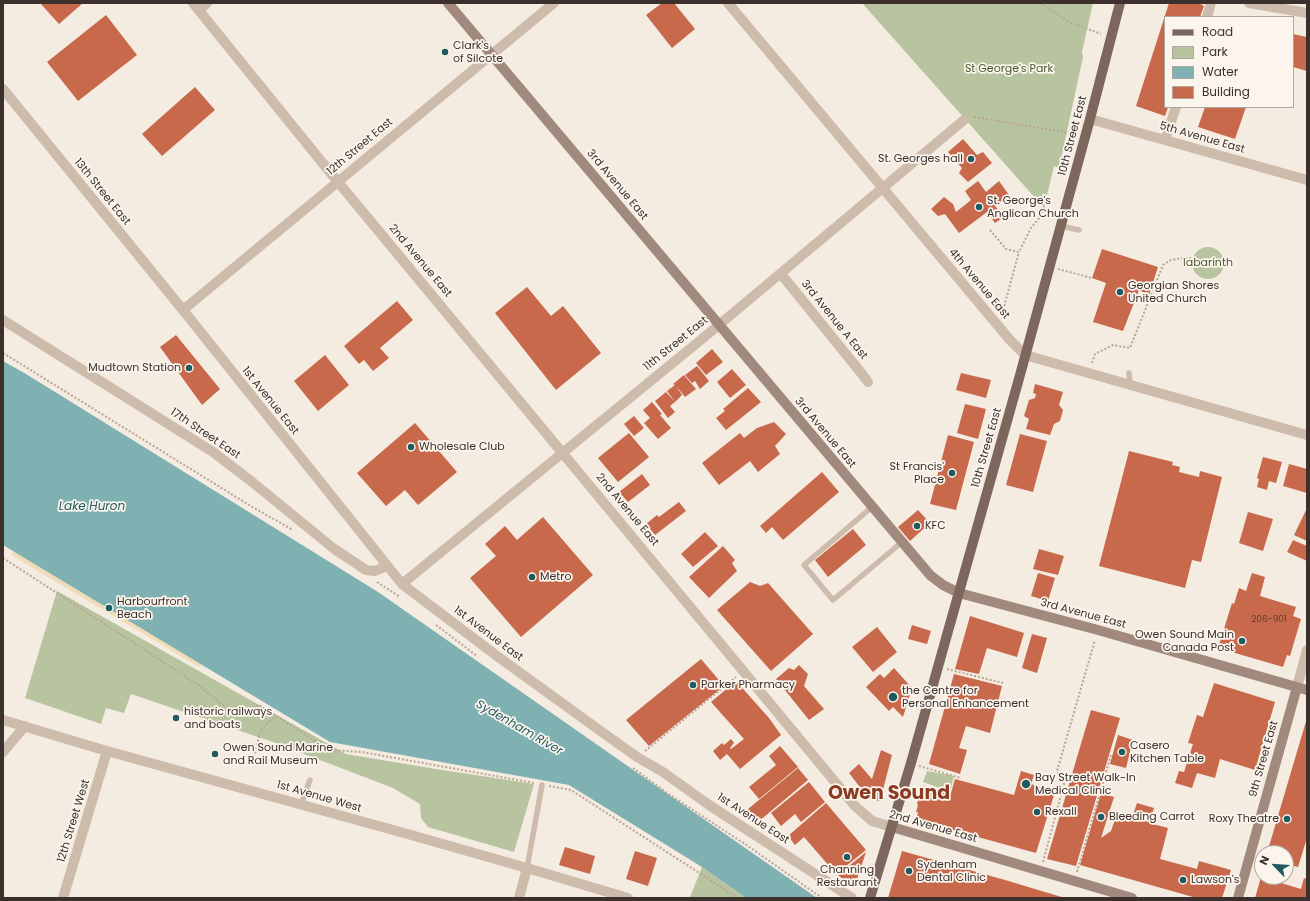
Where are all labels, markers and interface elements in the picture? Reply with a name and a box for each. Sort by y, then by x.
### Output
legend [1164,16,1294,108]
text: Road [1202,23,1233,40]
place label: Clark's of Silcote [453,39,503,65]
text: Park [1202,43,1228,60]
marker: Clark's of Silcote [440,47,450,57]
park label: St George's Park [965,62,1053,76]
text: Water [1202,63,1238,80]
text: Building [1202,83,1250,100]
street label: 10th Street East [1056,95,1090,177]
street label: 12th Street East [324,116,396,178]
street label: 5th Avenue East [1158,120,1246,156]
street label: 3rd Avenue East [584,147,650,223]
place label: St. Georges hall [878,152,963,166]
marker: St. Georges hall [966,154,976,164]
street label: 13th Street East [71,156,133,228]
place label: St. George's Anglican Church [987,194,1079,220]
marker: St. George's Anglican Church [974,202,984,212]
street label: 2nd Avenue East [386,222,454,300]
street label: 4th Avenue East [946,246,1012,322]
park label: labarinth [1183,256,1233,270]
street label: 3rd Avenue A East [798,278,870,362]
place label: Georgian Shores United Church [1128,279,1219,305]
marker: Georgian Shores United Church [1115,287,1125,297]
street label: 11th Street East [641,314,711,374]
place label: Mudtown Station [88,361,181,375]
marker: Mudtown Station [184,363,194,373]
street label: 1st Avenue East [239,364,301,438]
street label: 3rd Avenue East [792,395,858,471]
street label: 17th Street East [168,406,242,462]
street label: 10th Street East [969,407,1005,489]
place label: Wholesale Club [419,440,505,454]
marker: Wholesale Club [406,442,416,452]
place label: St Francis' Place [890,460,944,486]
marker: St Francis' Place [947,468,957,478]
street label: 2nd Avenue East [593,471,661,549]
water label: Lake Huron [59,500,125,514]
place label: KFC [925,519,946,533]
marker: KFC [912,521,922,531]
place label: Metro [540,570,571,584]
marker: Metro [527,572,537,582]
place label: Harbourfront Beach [117,595,188,621]
street label: 3rd Avenue East [1039,596,1127,632]
marker: Harbourfront Beach [104,603,114,613]
street label: 1st Avenue East [451,604,525,664]
house number: 206-901 [1251,615,1287,625]
place label: Owen Sound Main Canada Post [1135,628,1234,654]
marker: Owen Sound Main Canada Post [1237,636,1247,646]
place label: Parker Pharmacy [701,678,795,692]
marker: Parker Pharmacy [688,680,698,690]
place label: the Centre for Personal Enhancement [902,684,1029,710]
marker: the Centre for Personal Enhancement [887,691,899,703]
water label: Sydenham River [473,697,565,759]
place label: historic railways and boats [184,705,272,731]
marker: historic railways and boats [171,713,181,723]
street label: 9th Street East [1247,719,1281,799]
place label: Casero Kitchen Table [1130,739,1204,765]
place label: Owen Sound Marine and Rail Museum [223,741,333,767]
marker: Casero Kitchen Table [1117,747,1127,757]
marker: Owen Sound Marine and Rail Museum [210,749,220,759]
place label: Bay Street Walk-In Medical Clinic [1035,771,1136,797]
street label: 12th Street West [55,778,93,864]
marker: Bay Street Walk-In Medical Clinic [1020,778,1032,790]
street label: 1st Avenue West [275,779,363,815]
district label: Owen Sound [828,783,950,805]
street label: 1st Avenue East [714,791,792,847]
place label: Rexall [1045,805,1077,819]
marker: Rexall [1032,807,1042,817]
street label: 2nd Avenue East [888,808,978,846]
place label: Bleeding Carrot [1109,810,1195,824]
marker: Bleeding Carrot [1096,812,1106,822]
place label: Roxy Theatre [1209,812,1279,826]
marker: Roxy Theatre [1282,814,1292,824]
north arrow [1254,845,1294,885]
marker: Channing Restaurant [842,852,852,862]
text: N [1255,853,1273,867]
place label: Sydenham Dental Clinic [917,858,986,884]
place label: Channing Restaurant [817,863,877,889]
marker: Sydenham Dental Clinic [904,866,914,876]
place label: Lawson's [1191,873,1240,887]
marker: Lawson's [1178,875,1188,885]

